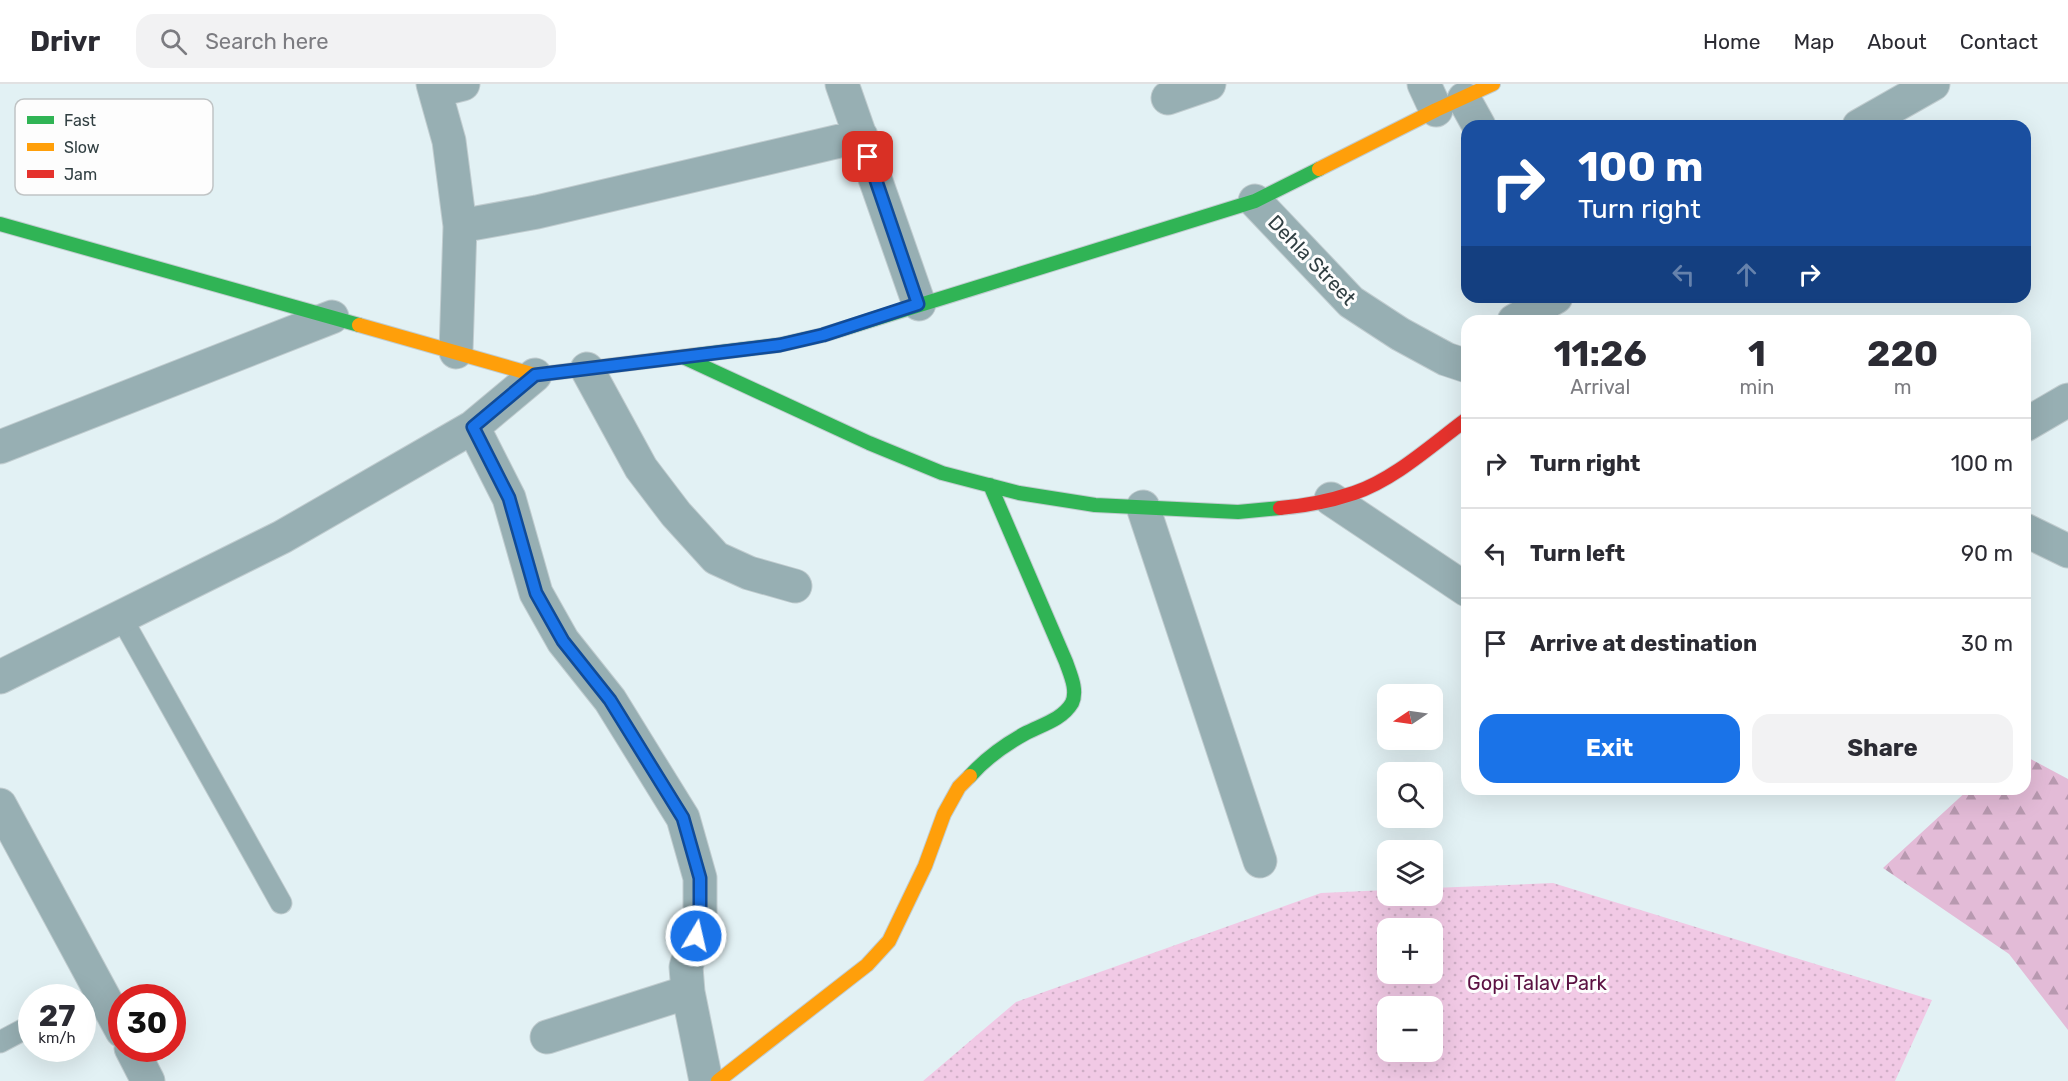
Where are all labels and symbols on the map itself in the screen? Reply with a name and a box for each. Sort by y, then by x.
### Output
legend [15,99,213,195]
text: Fast [64,111,96,130]
pin [842,131,893,182]
text: Slow [64,138,100,157]
text: Jam [64,165,97,184]
street label: Dehla Street [1263,210,1361,310]
north arrow [1377,684,1443,750]
position arrow [664,904,728,968]
park label: Gopi Talav Park [1467,971,1608,995]
speed limit sign: 30 [108,984,186,1062]

